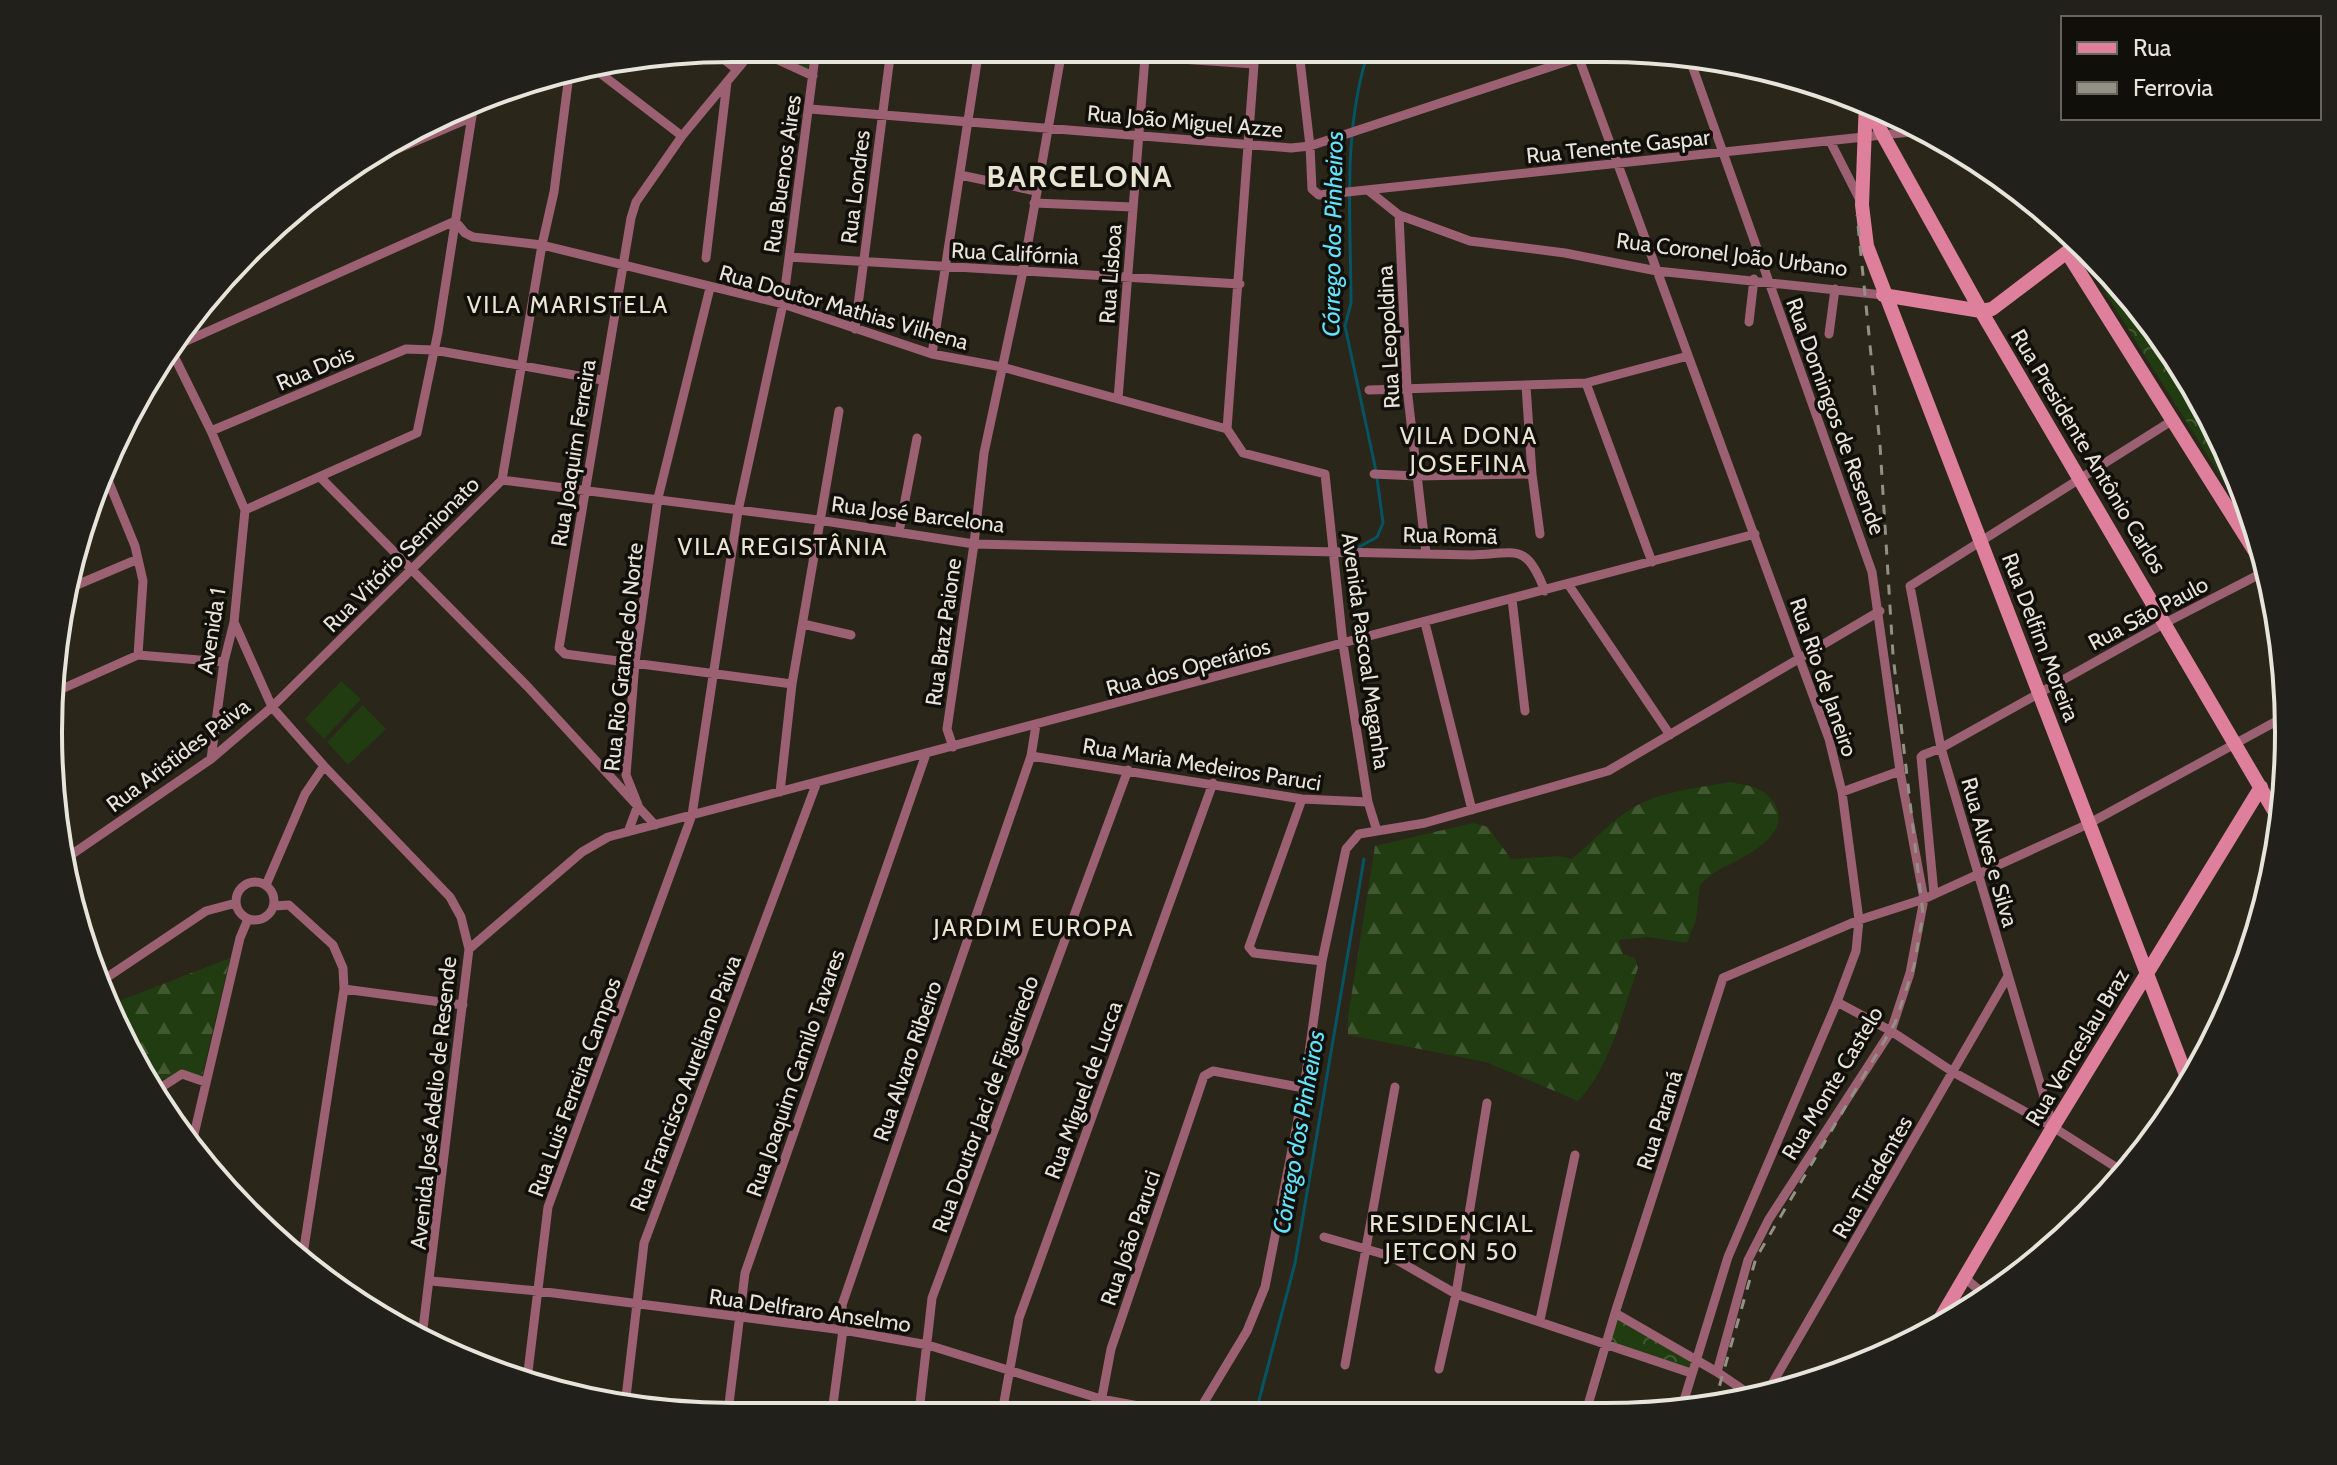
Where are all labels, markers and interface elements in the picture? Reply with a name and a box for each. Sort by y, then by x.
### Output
legend [2061,16,2321,120]
text: Rua [2133,33,2172,62]
text: Ferrovia [2133,73,2214,102]
street label: Rua Buenos Aires [758,93,807,255]
street label: Rua João Miguel Azze [1086,99,1284,144]
street label: Rua Tenente Gaspar [1525,123,1711,170]
street label: Rua Londres [835,129,876,246]
water label: Córrego dos Pinheiros [1316,131,1349,337]
district label: BARCELONA [987,158,1174,195]
street label: Rua Lisboa [1094,223,1127,325]
street label: Rua Coronel João Urbano [1615,227,1849,282]
street label: Rua Califórnia [951,237,1080,270]
street label: Rua Doutor Mathias Vilhena [716,259,972,356]
street label: Rua Leopoldina [1371,264,1406,409]
district label: VILA MARISTELA [467,290,669,319]
street label: Rua Domingos de Resende [1780,294,1891,538]
street label: Rua Presidente Antônio Carlos [2005,324,2172,578]
street label: Rua Dois [272,340,358,397]
street label: Rua Joaquim Ferreira [545,357,602,549]
district label: VILA DONA JOSEFINA [1400,421,1538,478]
street label: Rua Vitório Semionato [318,471,485,638]
street label: Rua José Barcelona [830,490,1006,539]
street label: Rua Romã [1402,521,1498,550]
street label: Avenida Pascoal Maganha [1336,531,1396,771]
district label: VILA REGISTÂNIA [678,532,888,561]
street label: Rua Rio Grande do Norte [598,541,649,773]
street label: Rua Delfim Moreira [1996,549,2085,726]
street label: Rua Braz Paione [920,556,967,708]
street label: Rua São Paulo [2084,571,2213,656]
street label: Avenida 1 [191,586,232,676]
street label: Rua Rio de Janeiro [1784,594,1863,760]
street label: Rua dos Operários [1103,633,1273,702]
street label: Rua Aristides Paiva [101,692,256,818]
street label: Rua Maria Medeiros Paruci [1081,732,1323,797]
street label: Rua Alves e Silva [1955,774,2024,930]
district label: JARDIM EUROPA [933,913,1134,942]
street label: Rua Joaquim Camilo Tavares [740,946,851,1200]
street label: Rua Francisco Aureliano Paiva [624,951,747,1215]
street label: Avenida José Adelio de Resende [405,955,462,1251]
street label: Rua Venceslau Braz [2020,964,2135,1131]
street label: Rua Doutor Jaci de Figueiredo [926,972,1045,1236]
street label: Rua Luis Ferreira Campos [522,974,627,1201]
street label: Rua Alvaro Ribeiro [867,977,948,1145]
street label: Rua Miguel de Lucca [1039,997,1128,1183]
street label: Rua Monte Castelo [1776,1002,1889,1165]
water label: Córrego dos Pinheiros [1266,1028,1331,1236]
street label: Rua Paraná [1631,1067,1688,1173]
street label: Rua Tiradentes [1827,1111,1918,1243]
street label: Rua João Paruci [1095,1167,1166,1309]
district label: RESIDENCIAL JETCON 50 [1369,1209,1535,1266]
street label: Rua Delfraro Anselmo [707,1283,913,1338]

